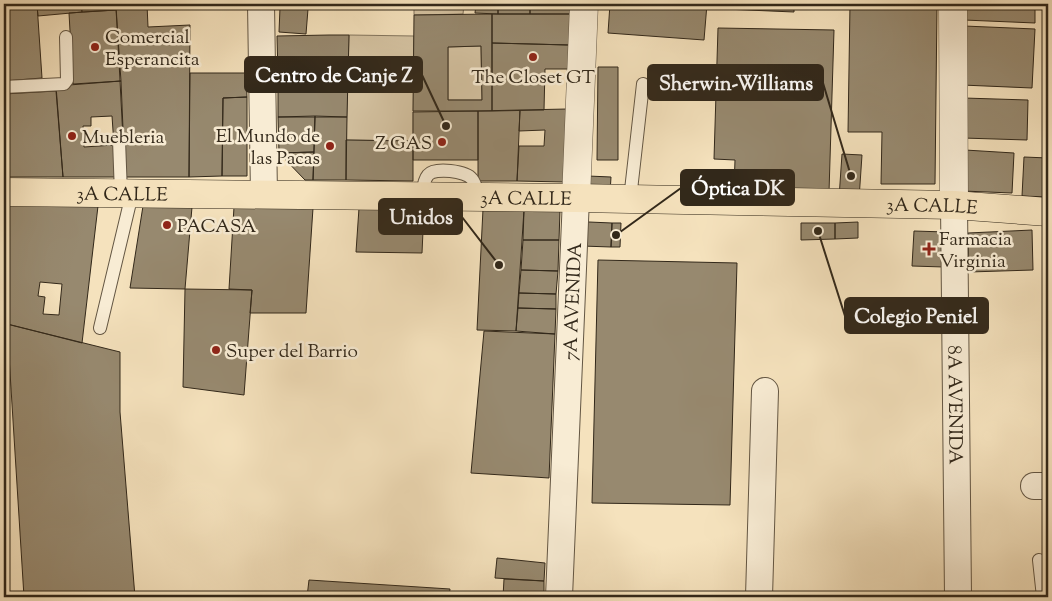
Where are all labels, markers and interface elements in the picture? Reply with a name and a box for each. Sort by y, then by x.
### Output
place label: Comercial Esperancita [105,25,200,74]
marker: Comercial Esperancita [89,41,101,53]
marker: The Closet GT [527,51,539,63]
callout: Centro de Canje Z [245,57,422,92]
text: Centro de Canje Z [255,63,414,92]
place label: The Closet GT [471,65,595,92]
callout: Sherwin-Williams [648,65,823,100]
text: Sherwin-Williams [659,71,813,100]
place label: El Mundo de las Pacas [216,124,320,173]
place label: Muebleria [82,125,165,152]
marker: Muebleria [66,130,78,142]
place label: Z GAS [375,131,432,158]
marker: Z GAS [436,136,448,148]
marker: El Mundo de las Pacas [324,140,336,152]
callout: Óptica DK [681,170,794,205]
text: Óptica DK [691,175,785,205]
street label: 3A CALLE [76,182,168,210]
street label: 3A CALLE [480,186,572,214]
street label: 3A CALLE [886,193,979,223]
callout: Unidos [379,199,462,234]
text: Unidos [389,205,453,234]
place label: PACASA [177,214,257,241]
marker: PACASA [161,219,173,231]
place label: Farmacia Virginia [939,227,1012,276]
street label: 7A AVENIDA [558,241,590,361]
marker: Farmacia Virginia [923,243,935,255]
callout: Colegio Peniel [845,298,988,333]
text: Colegio Peniel [854,304,978,333]
place label: Super del Barrio [226,339,358,366]
marker: Super del Barrio [210,344,222,356]
street label: 8A AVENIDA [939,345,968,465]

